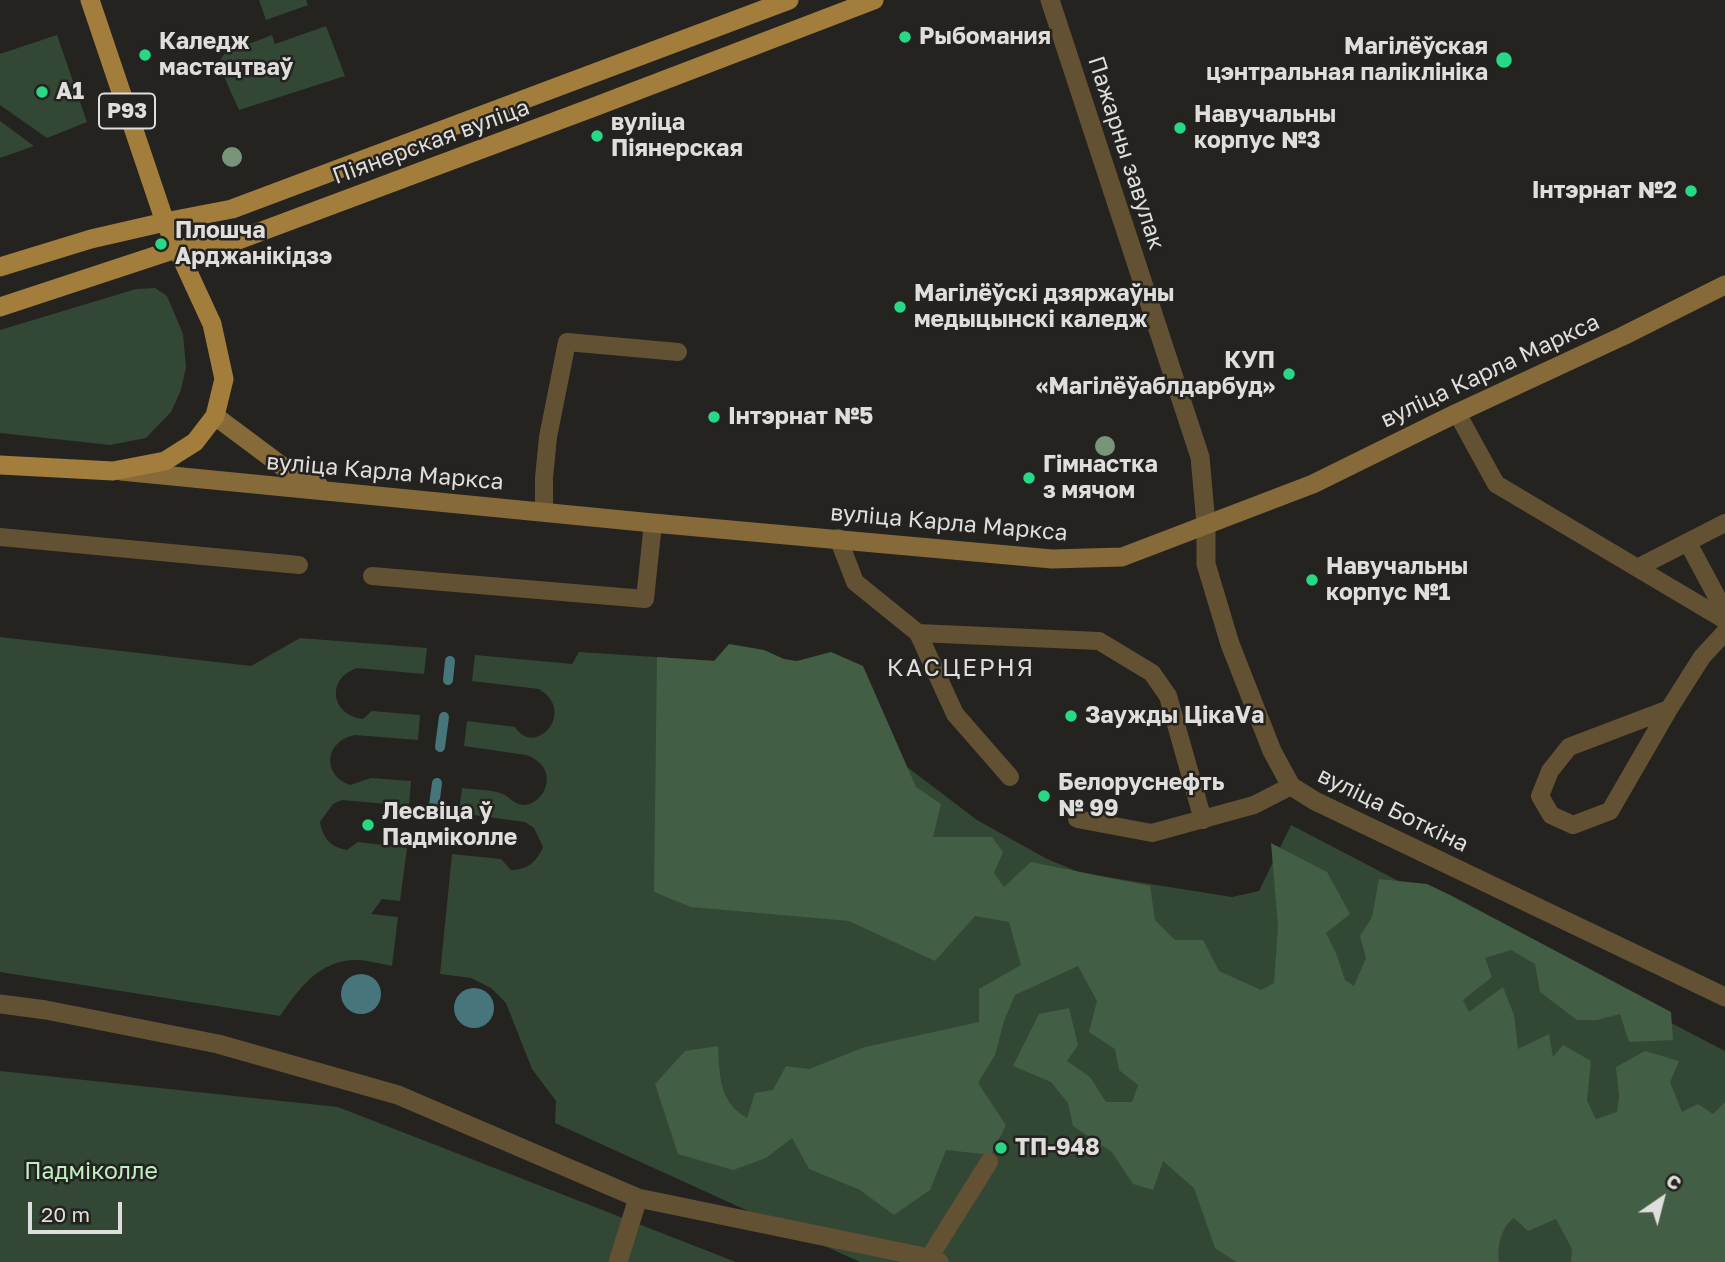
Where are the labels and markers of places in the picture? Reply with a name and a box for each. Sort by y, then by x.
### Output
place label: Рыбомания [919,23,1051,51]
place label: Каледж мастацтваў [159,28,293,82]
marker: Рыбомания [897,29,913,45]
place label: Магілёўская цэнтральная паліклініка [1206,33,1488,87]
marker: Каледж мастацтваў [137,47,153,63]
marker: Магілёўская цэнтральная паліклініка [1494,50,1514,70]
place label: A1 [56,78,84,106]
marker: A1 [34,84,50,100]
place label: Навучальны корпус №3 [1194,101,1336,155]
place label: вуліца Піянерская [611,109,743,163]
marker: Навучальны корпус №3 [1172,120,1188,136]
marker: вуліца Піянерская [589,128,605,144]
place label: Інтэрнат №2 [1532,177,1677,205]
marker: Інтэрнат №2 [1683,183,1699,199]
place label: Плошча Арджанікідзэ [175,217,332,271]
marker: Плошча Арджанікідзэ [153,236,169,252]
place label: Магілёўскі дзяржаўны медыцынскі каледж [914,280,1175,334]
marker: Магілёўскі дзяржаўны медыцынскі каледж [892,299,908,315]
place label: КУП «Магілёўаблдарбуд» [1036,347,1275,401]
marker: КУП «Магілёўаблдарбуд» [1281,366,1297,382]
place label: Інтэрнат №5 [728,403,873,431]
marker: Інтэрнат №5 [706,409,722,425]
place label: Гімнастка з мячом [1043,451,1158,505]
marker: Гімнастка з мячом [1021,470,1037,486]
place label: Навучальны корпус №1 [1326,553,1468,607]
marker: Навучальны корпус №1 [1304,572,1320,588]
place label: Заужды ЦікаVа [1085,702,1264,730]
marker: Заужды ЦікаVа [1063,708,1079,724]
place label: Белоруснефть № 99 [1058,769,1224,823]
marker: Белоруснефть № 99 [1036,788,1052,804]
place label: Лесвіца ў Падміколле [382,798,517,852]
marker: Лесвіца ў Падміколле [360,817,376,833]
place label: ТП-948 [1015,1134,1100,1162]
marker: ТП-948 [993,1140,1009,1156]

